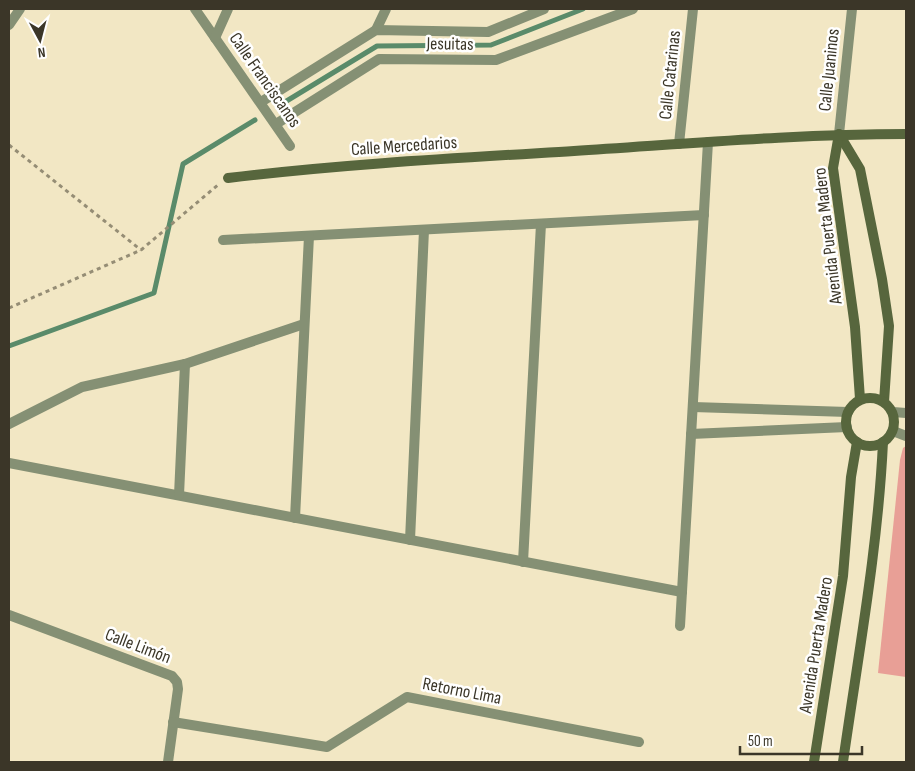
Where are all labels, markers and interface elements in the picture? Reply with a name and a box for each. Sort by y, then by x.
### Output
north arrow [15,15,65,65]
street label: Calle Juaninos [814,28,844,112]
street label: Calle Franciscanos [225,29,305,131]
street label: Calle Catarinas [655,29,685,121]
street label: Jesuitas [425,33,474,55]
text: N [37,44,46,61]
street label: Calle Mercedarios [350,132,458,160]
street label: Avenida Puerta Madero [809,166,847,307]
street label: Avenida Puerta Madero [795,575,837,716]
street label: Calle Limón [102,624,174,668]
street label: Retorno Lima [421,673,503,709]
scale bar [740,724,862,756]
text: 50 m [748,732,773,751]

